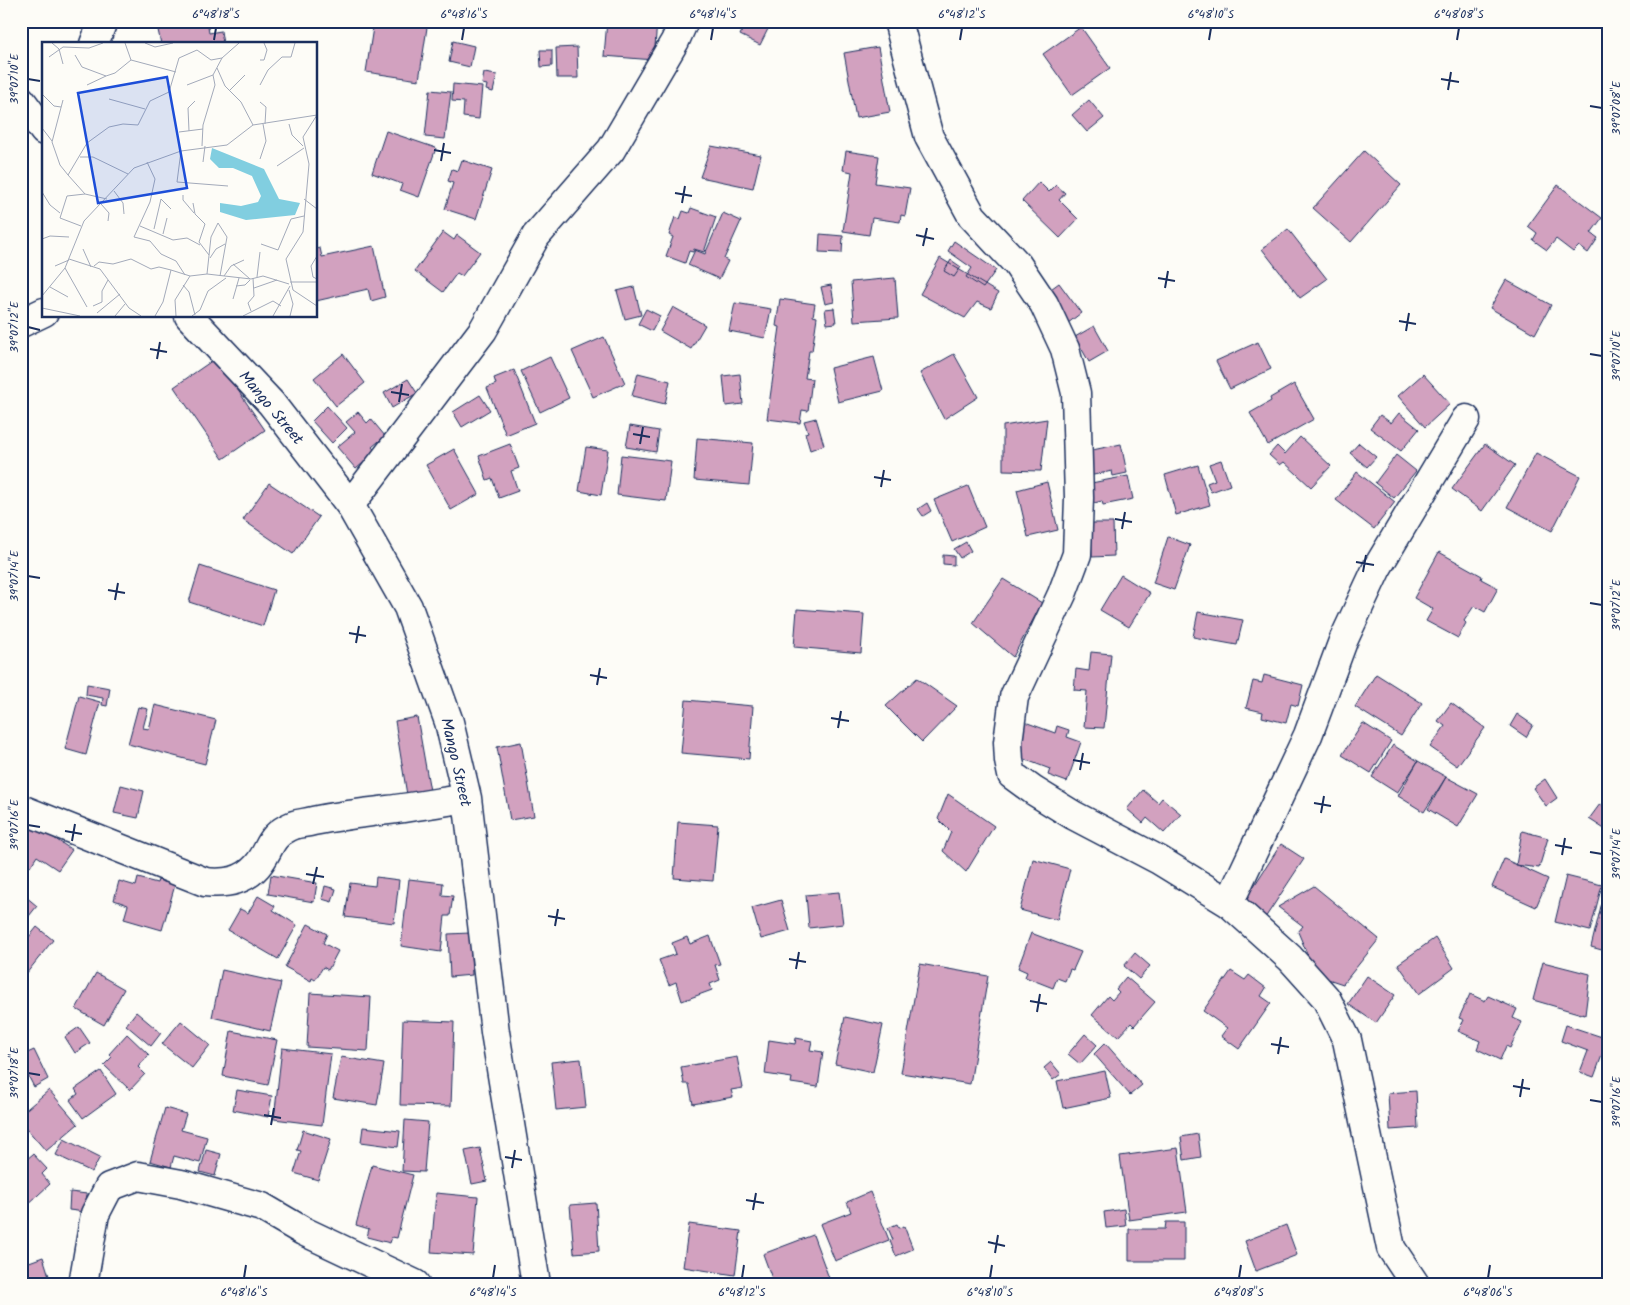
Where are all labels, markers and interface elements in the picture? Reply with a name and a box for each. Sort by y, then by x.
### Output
text: 6°48'18"S [192,5,240,24]
text: 6°48'16"S [440,5,488,24]
text: 6°48'14"S [689,5,737,24]
text: 6°48'12"S [938,5,986,24]
text: 6°48'10"S [1188,5,1235,24]
text: 6°48'08"S [1434,5,1485,24]
inset map [42,42,318,318]
text: 39°07'10"E [5,53,24,104]
text: 39°07'08"E [1607,80,1626,135]
text: 39°07'12"E [5,300,24,353]
text: 39°07'10"E [1607,330,1626,381]
street label: Mango Street [232,365,310,451]
text: 39°07'14"E [5,549,24,602]
text: 39°07'12"E [1607,578,1626,631]
street label: Mango Street [433,715,478,810]
text: 39°07'16"E [5,798,24,851]
text: 39°07'14"E [1607,827,1626,880]
text: 39°07'18"E [5,1046,24,1099]
text: 39°07'16"E [1607,1075,1626,1128]
text: 6°48'16"S [220,1283,268,1302]
text: 6°48'14"S [469,1283,517,1302]
text: 6°48'12"S [718,1283,766,1302]
text: 6°48'10"S [967,1283,1014,1302]
text: 6°48'08"S [1214,1283,1265,1302]
text: 6°48'06"S [1463,1283,1513,1302]

